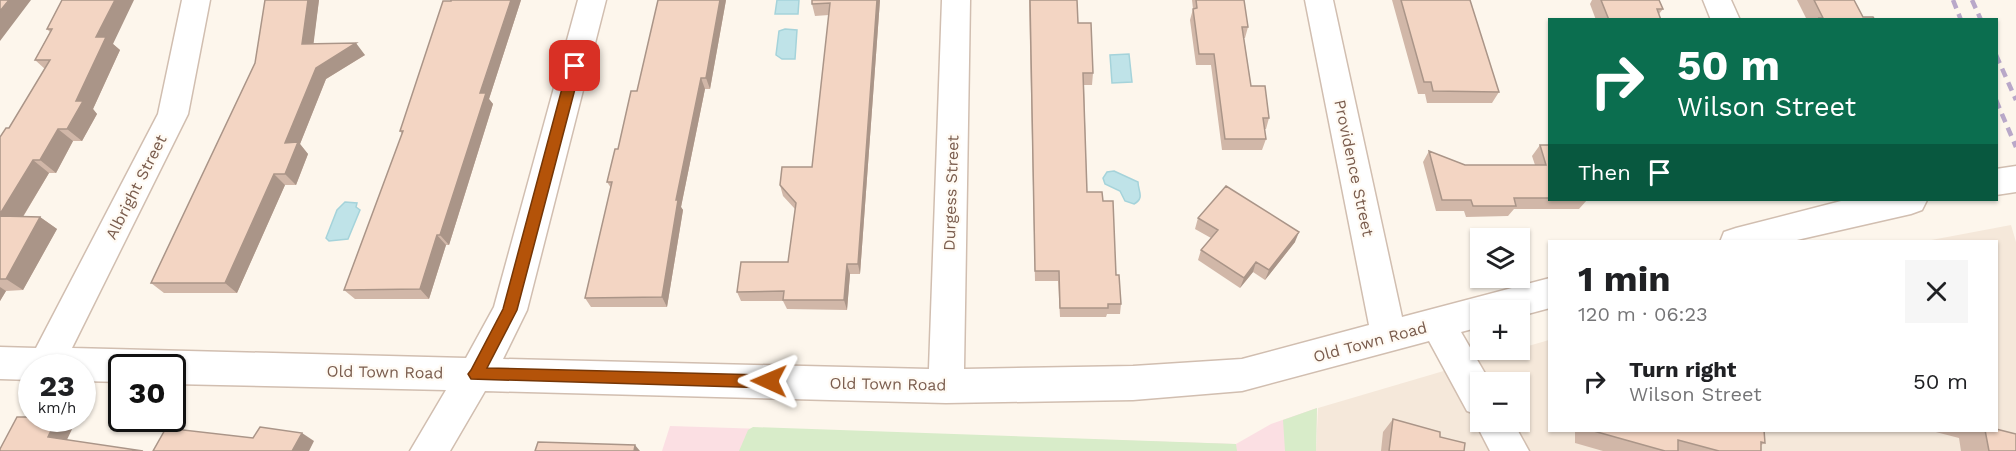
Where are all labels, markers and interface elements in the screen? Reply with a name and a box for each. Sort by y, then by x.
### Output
pin [549,40,600,91]
text: 50 m [1677,41,1780,90]
icon: right [1578,42,1656,120]
icon: arrive [558,49,591,82]
text: Wilson Street [1677,91,1856,123]
street label: Providence Street [1330,98,1378,238]
street label: Albright Street [101,131,171,243]
street label: Durgess Street [939,135,963,251]
icon: arrive [1643,156,1676,189]
text: Then [1578,160,1631,185]
map controls [1470,228,1530,432]
button: layers [1470,228,1530,288]
text: 1 min [1578,258,1670,300]
button: close [1905,260,1968,323]
button: + [1470,300,1530,360]
text: 120 m · 06:23 [1578,302,1708,326]
street label: Old Town Road [1311,318,1429,366]
position arrow [737,349,801,413]
speed limit sign: 30 [108,354,186,432]
text: Turn right [1629,357,1736,382]
street label: Old Town Road [326,361,444,383]
icon: right [1578,365,1611,398]
text: 23 [39,368,75,403]
text: 50 m [1913,369,1968,394]
button: − [1470,372,1530,432]
street label: Old Town Road [829,373,947,395]
text: Wilson Street [1629,382,1762,406]
text: km/h [38,399,76,417]

